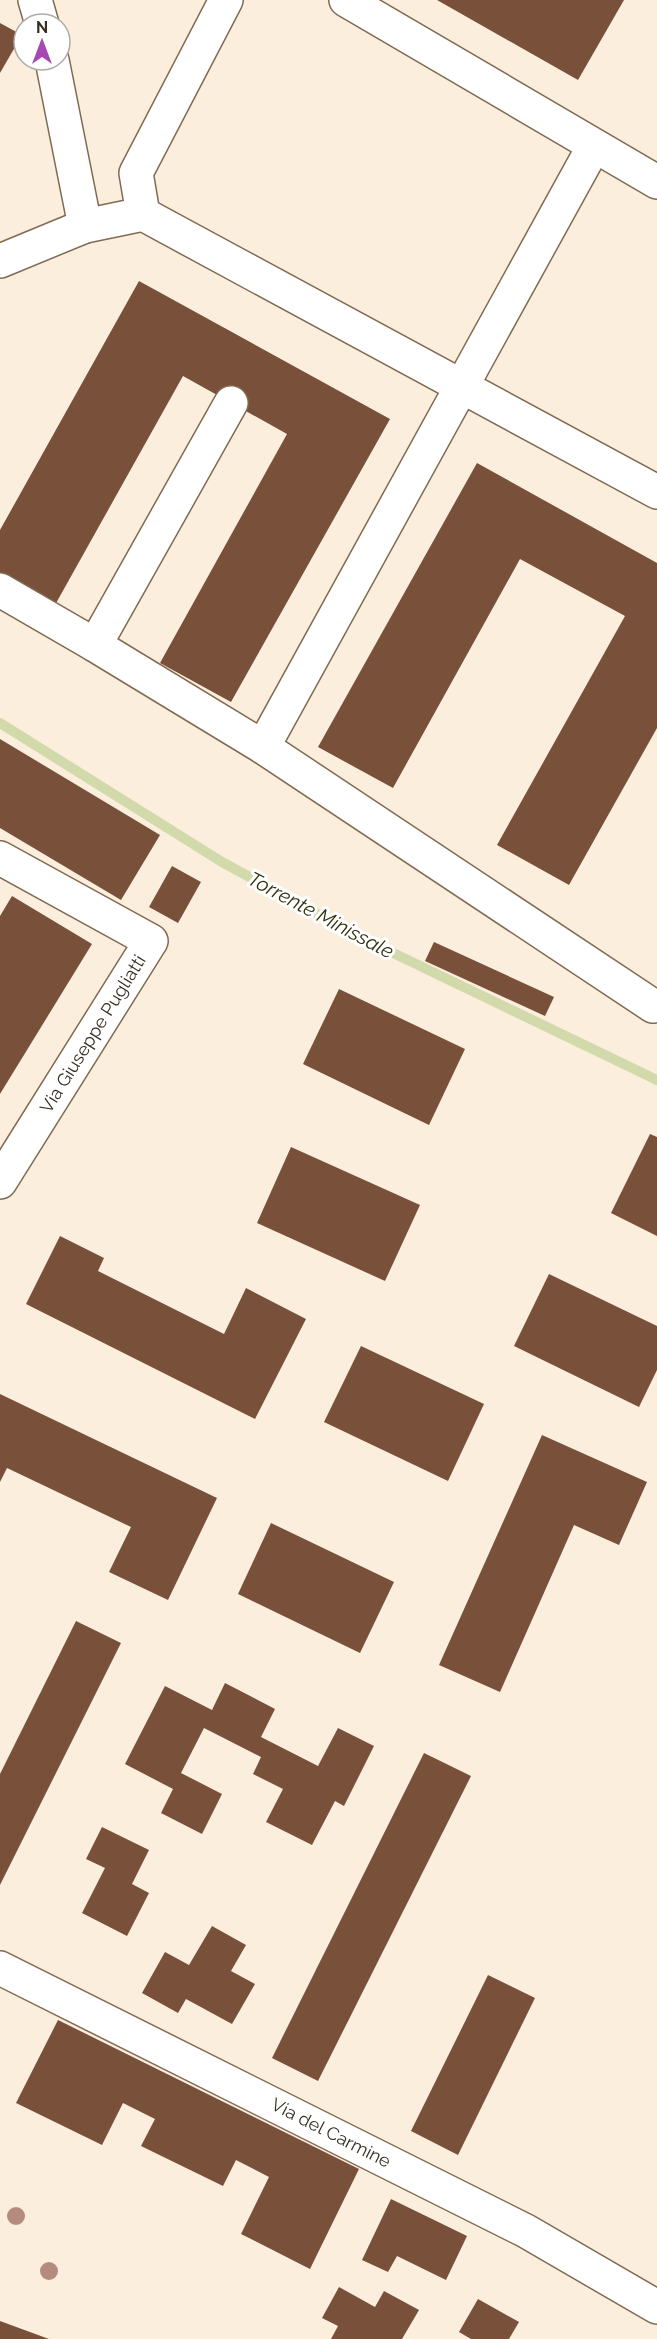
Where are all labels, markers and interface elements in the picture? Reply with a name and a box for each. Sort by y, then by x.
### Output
north arrow [12,12,72,72]
text: N [36,18,48,37]
water label: Torrente Minissale [244,867,398,964]
street label: Via Giuseppe Pugliatti [35,951,150,1117]
street label: Via del Carmine [268,2093,395,2172]

